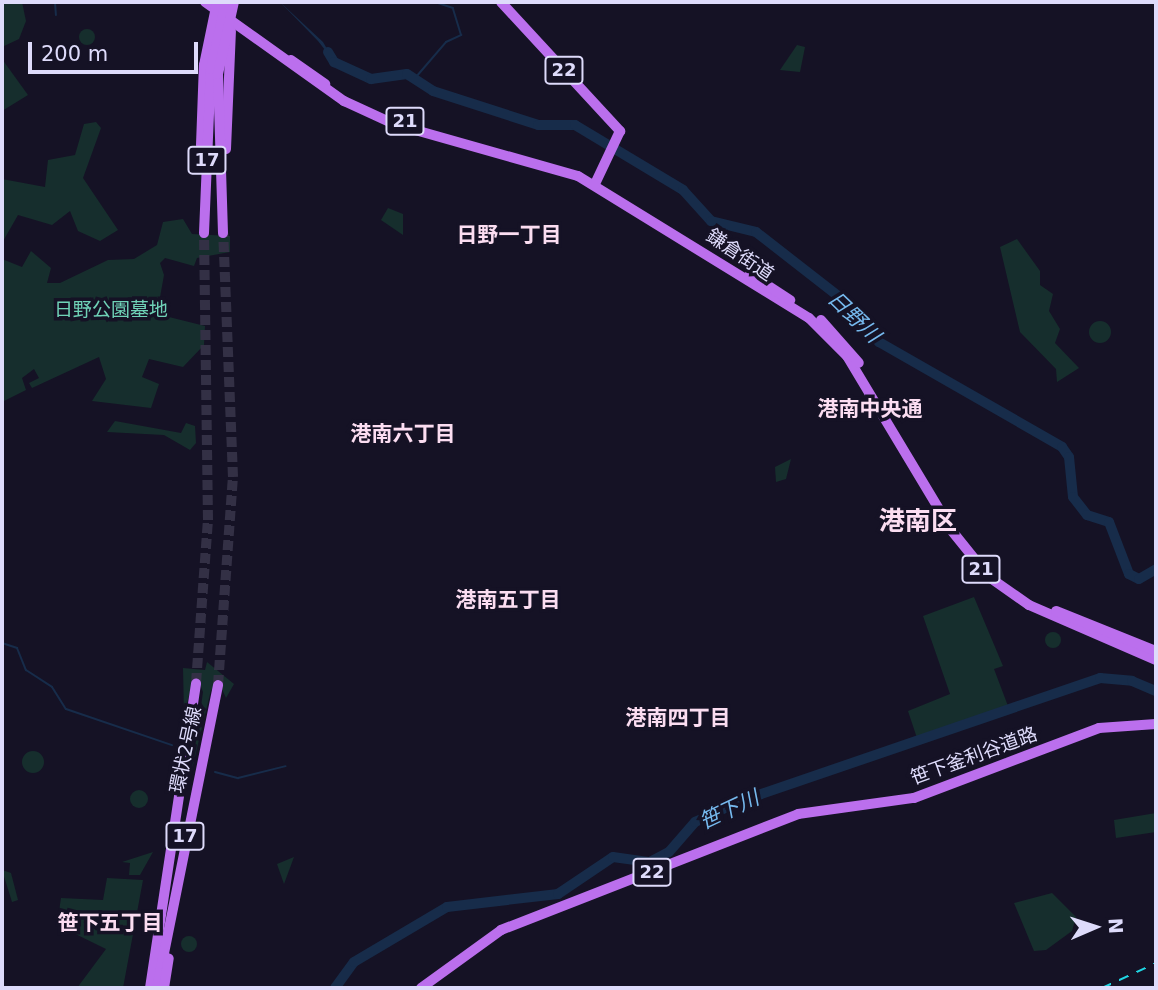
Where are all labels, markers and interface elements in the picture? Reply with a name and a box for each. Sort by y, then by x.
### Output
scale bar [32,28,201,72]
text: 200 m [41,42,108,66]
road number: 22 [543,56,585,84]
road number: 21 [384,106,426,136]
road number: 17 [186,146,228,174]
district label: 日野一丁目 [457,222,561,248]
street label: 鎌倉街道 [702,224,778,286]
water label: 日野川 [823,286,885,348]
park label: 日野公園墓地 [54,299,168,321]
district label: 港南中央通 [818,396,922,422]
district label: 港南六丁目 [351,421,455,447]
district label: 港南区 [879,506,957,538]
road number: 21 [960,554,1002,584]
district label: 港南五丁目 [456,587,560,613]
street label: 環状2号線 [166,705,206,795]
district label: 港南四丁目 [626,705,730,731]
street label: 笹下釜利谷道路 [908,723,1040,789]
water label: 笹下川 [695,785,763,835]
road number: 17 [164,822,206,850]
road number: 22 [631,858,673,886]
north arrow [1060,892,1130,962]
district label: 笹下五丁目 [58,910,162,936]
text: N [1105,917,1127,934]

